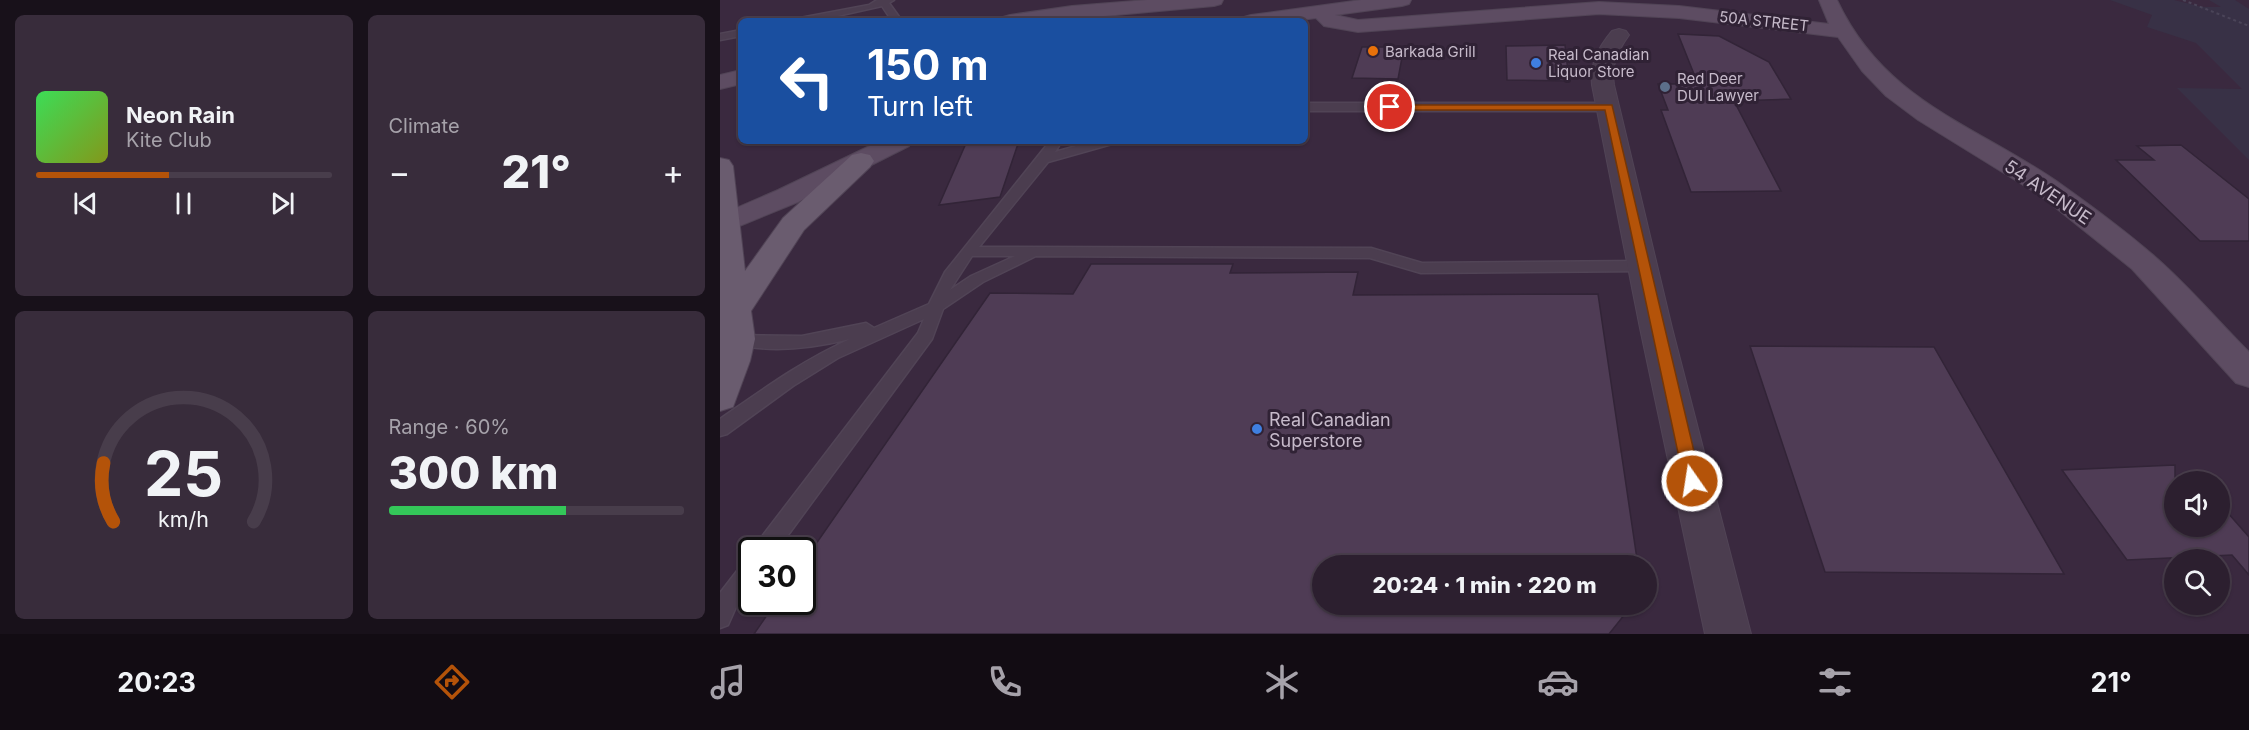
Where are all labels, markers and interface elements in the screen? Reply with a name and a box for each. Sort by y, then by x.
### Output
street label: 50A STREET [1718,7,1810,35]
text: 150 m [867,39,989,90]
icon: left [768,42,846,120]
place label: Barkada Grill [1385,42,1476,61]
marker: Barkada Grill [1366,44,1380,58]
place label: Real Canadian Liquor Store [1548,45,1649,81]
marker: Real Canadian Liquor Store [1529,56,1543,70]
place label: Red Deer DUI Lawyer [1677,69,1759,105]
marker: Red Deer DUI Lawyer [1658,80,1672,94]
pin [1364,81,1415,132]
text: Turn left [867,90,973,123]
icon: arrive [1373,90,1406,123]
text: Neon Rain [126,102,235,128]
text: Climate [389,114,460,138]
text: Kite Club [126,128,212,152]
text: 21° [502,144,571,199]
text: − [389,152,410,192]
text: + [662,152,684,192]
street label: 54 AVENUE [2001,155,2095,229]
icon: previous [69,187,102,220]
icon: pause [167,187,200,220]
icon: next [266,187,299,220]
place label: Real Canadian Superstore [1269,409,1391,451]
text: Range · 60% [389,415,510,439]
marker: Real Canadian Superstore [1250,422,1264,436]
text: 25 [144,436,223,511]
text: 300 km [389,445,559,500]
position arrow [1660,449,1724,513]
map controls [2164,471,2230,615]
button: sound [2164,471,2230,537]
text: km/h [158,506,209,532]
speed limit sign: 30 [738,537,816,615]
button: search [2164,549,2230,615]
text: 20:24 · 1 min · 220 m [1372,572,1597,598]
icon: directions [431,661,473,703]
icon: music [707,661,749,703]
icon: phone [984,661,1026,703]
icon: climate [1261,661,1303,703]
icon: car [1537,661,1579,703]
icon: filters [1814,661,1856,703]
text: 20:23 [117,666,196,699]
text: 21° [2091,666,2132,699]

